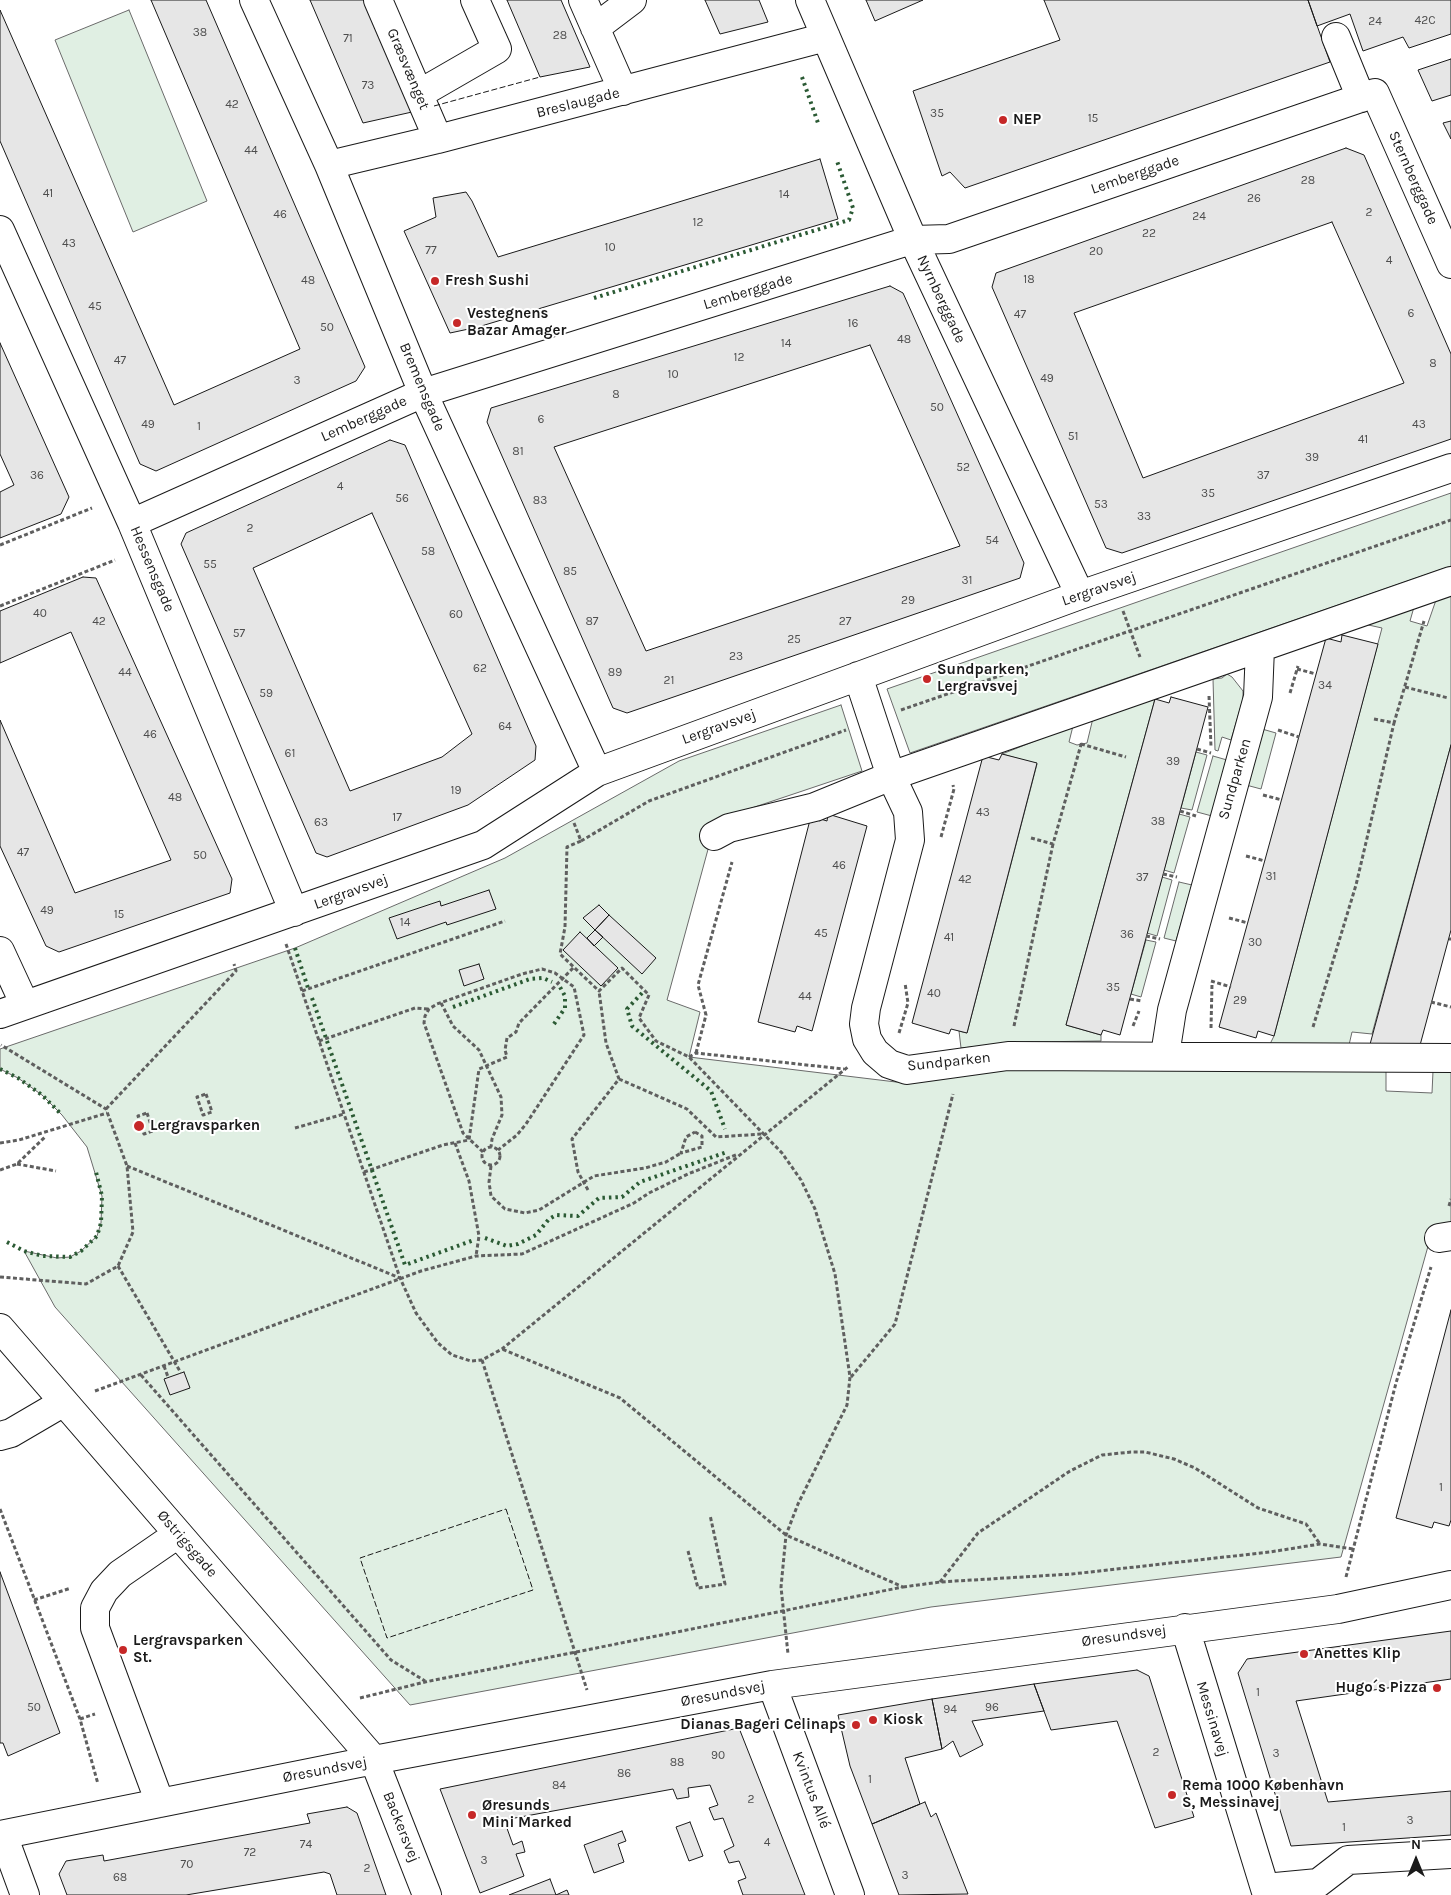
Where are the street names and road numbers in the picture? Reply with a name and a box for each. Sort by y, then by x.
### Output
street label: Græsvænget [383,26,433,112]
street label: Breslaugade [534,84,622,122]
street label: Sternberggade [1384,128,1442,228]
street label: Lemberggade [1088,151,1182,199]
street label: Nyrnberggade [913,252,969,346]
street label: Lemberggade [701,270,795,314]
street label: Bremensgade [395,340,449,434]
street label: Lemberggade [318,392,410,446]
street label: Hessensgade [126,523,178,615]
street label: Lergravsvej [1059,568,1139,610]
street label: Lergravsvej [680,705,758,749]
street label: Sundparken [1215,736,1255,822]
street label: Lergravsvej [312,870,390,914]
street label: Sundparken [906,1049,992,1075]
street label: Østrigsgade [153,1507,221,1581]
street label: Øresundsvej [1080,1621,1168,1651]
street label: Øresundsvej [679,1677,767,1711]
street label: Messinavej [1192,1679,1232,1759]
street label: Kvintus Allé [788,1749,834,1831]
street label: Øresundsvej [281,1753,369,1787]
street label: Backersvej [379,1789,423,1865]

